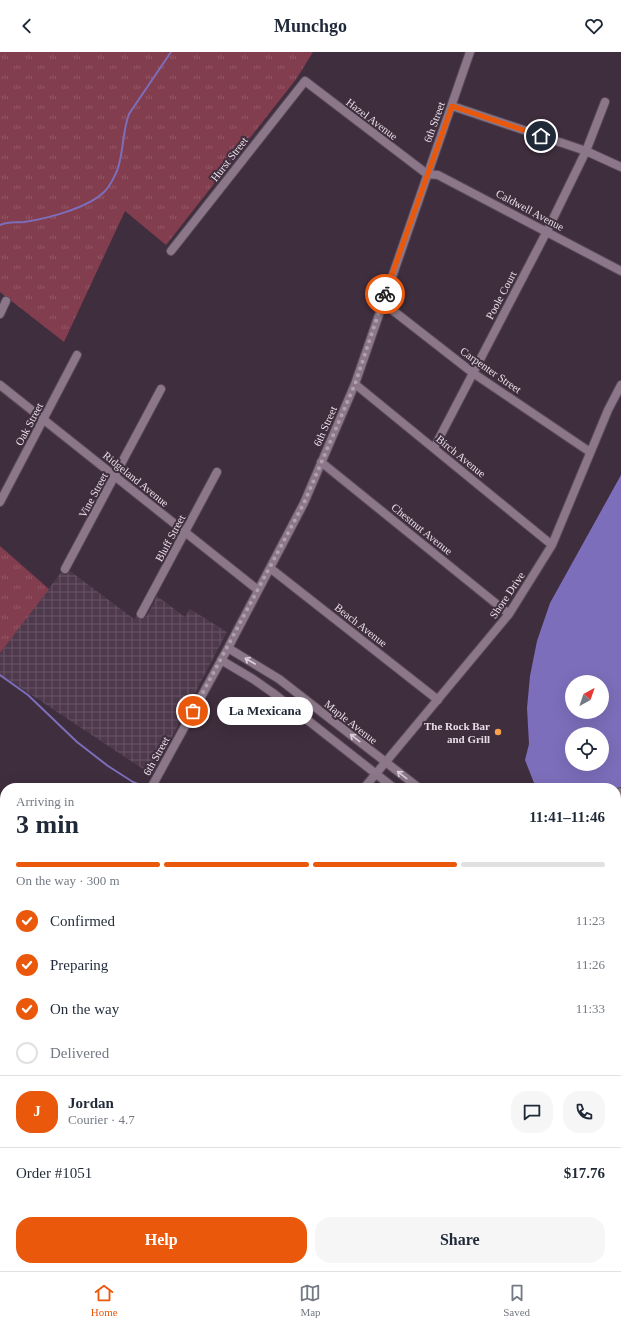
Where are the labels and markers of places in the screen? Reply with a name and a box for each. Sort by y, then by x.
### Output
pin [524,119,558,153]
pin [176,694,210,728]
callout: La Mexicana [217,697,313,725]
place label: The Rock Bar and Grill [424,720,490,745]
marker: The Rock Bar and Grill [493,727,503,737]

